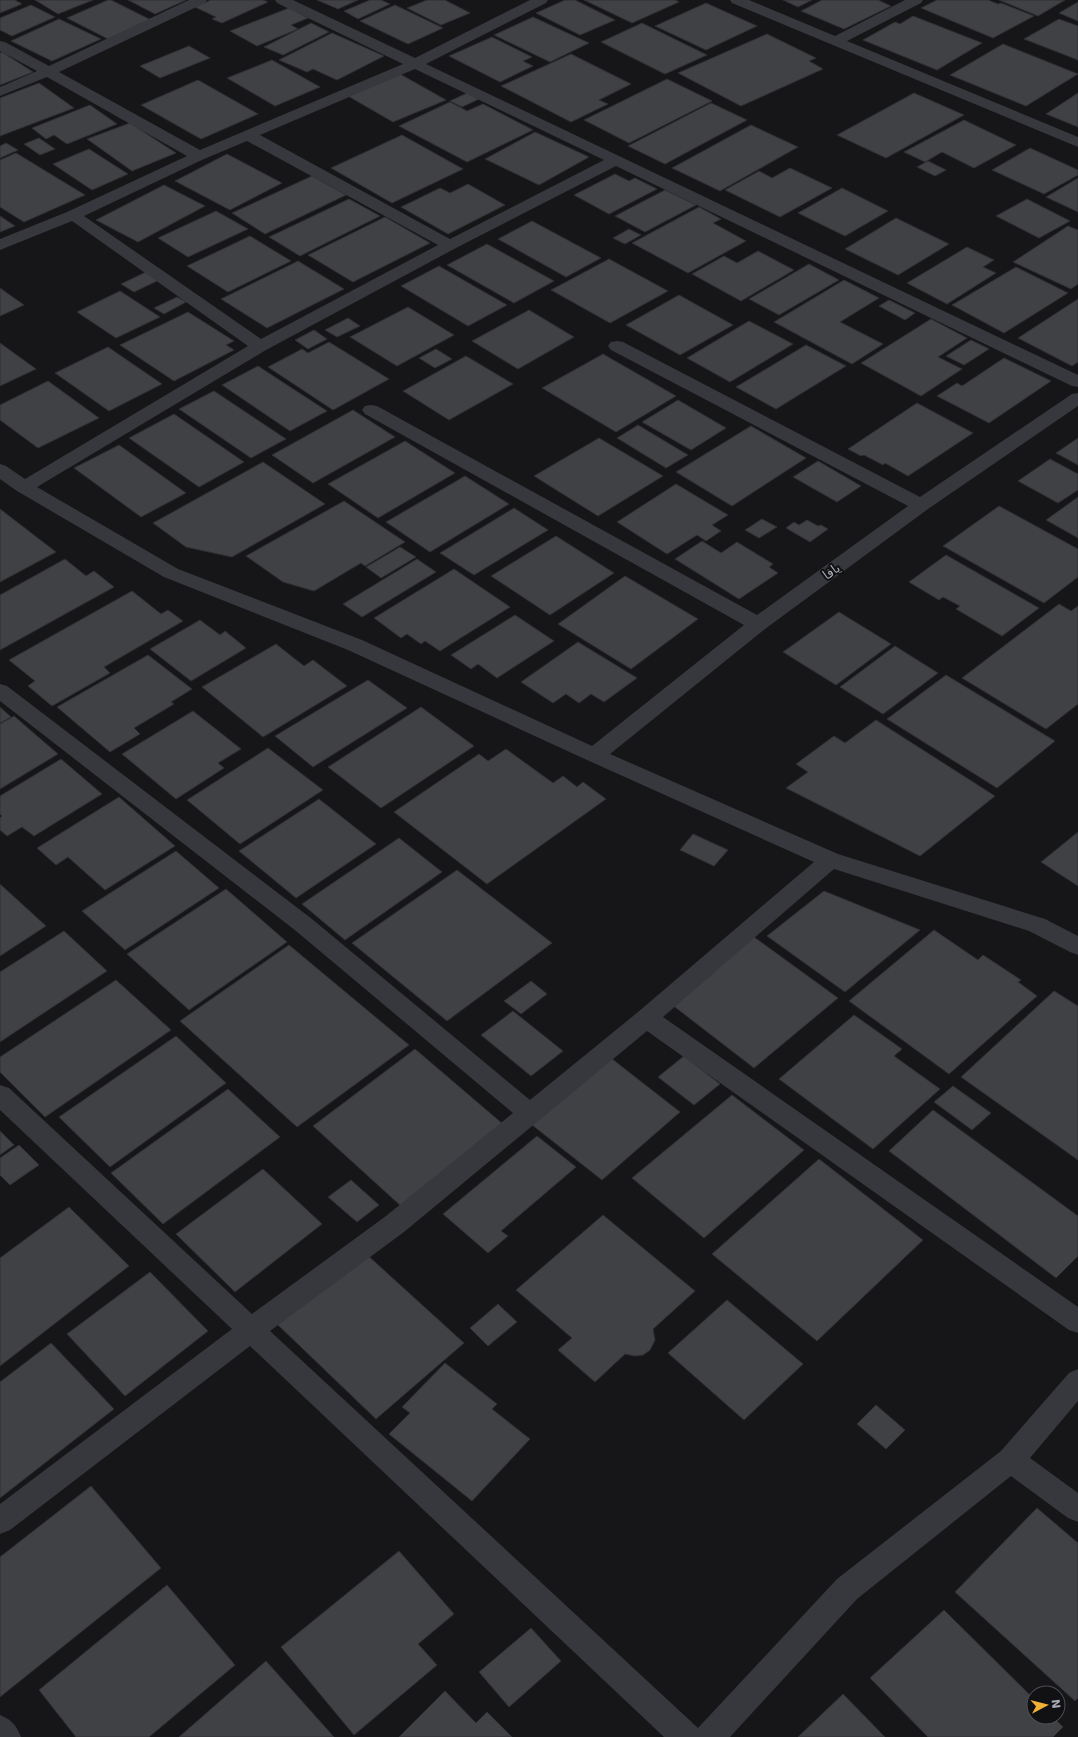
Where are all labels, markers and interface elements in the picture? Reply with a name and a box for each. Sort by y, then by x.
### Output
street label: يافا [820,560,843,583]
north arrow [1026,1685,1066,1725]
text: N [1048,1698,1062,1709]

